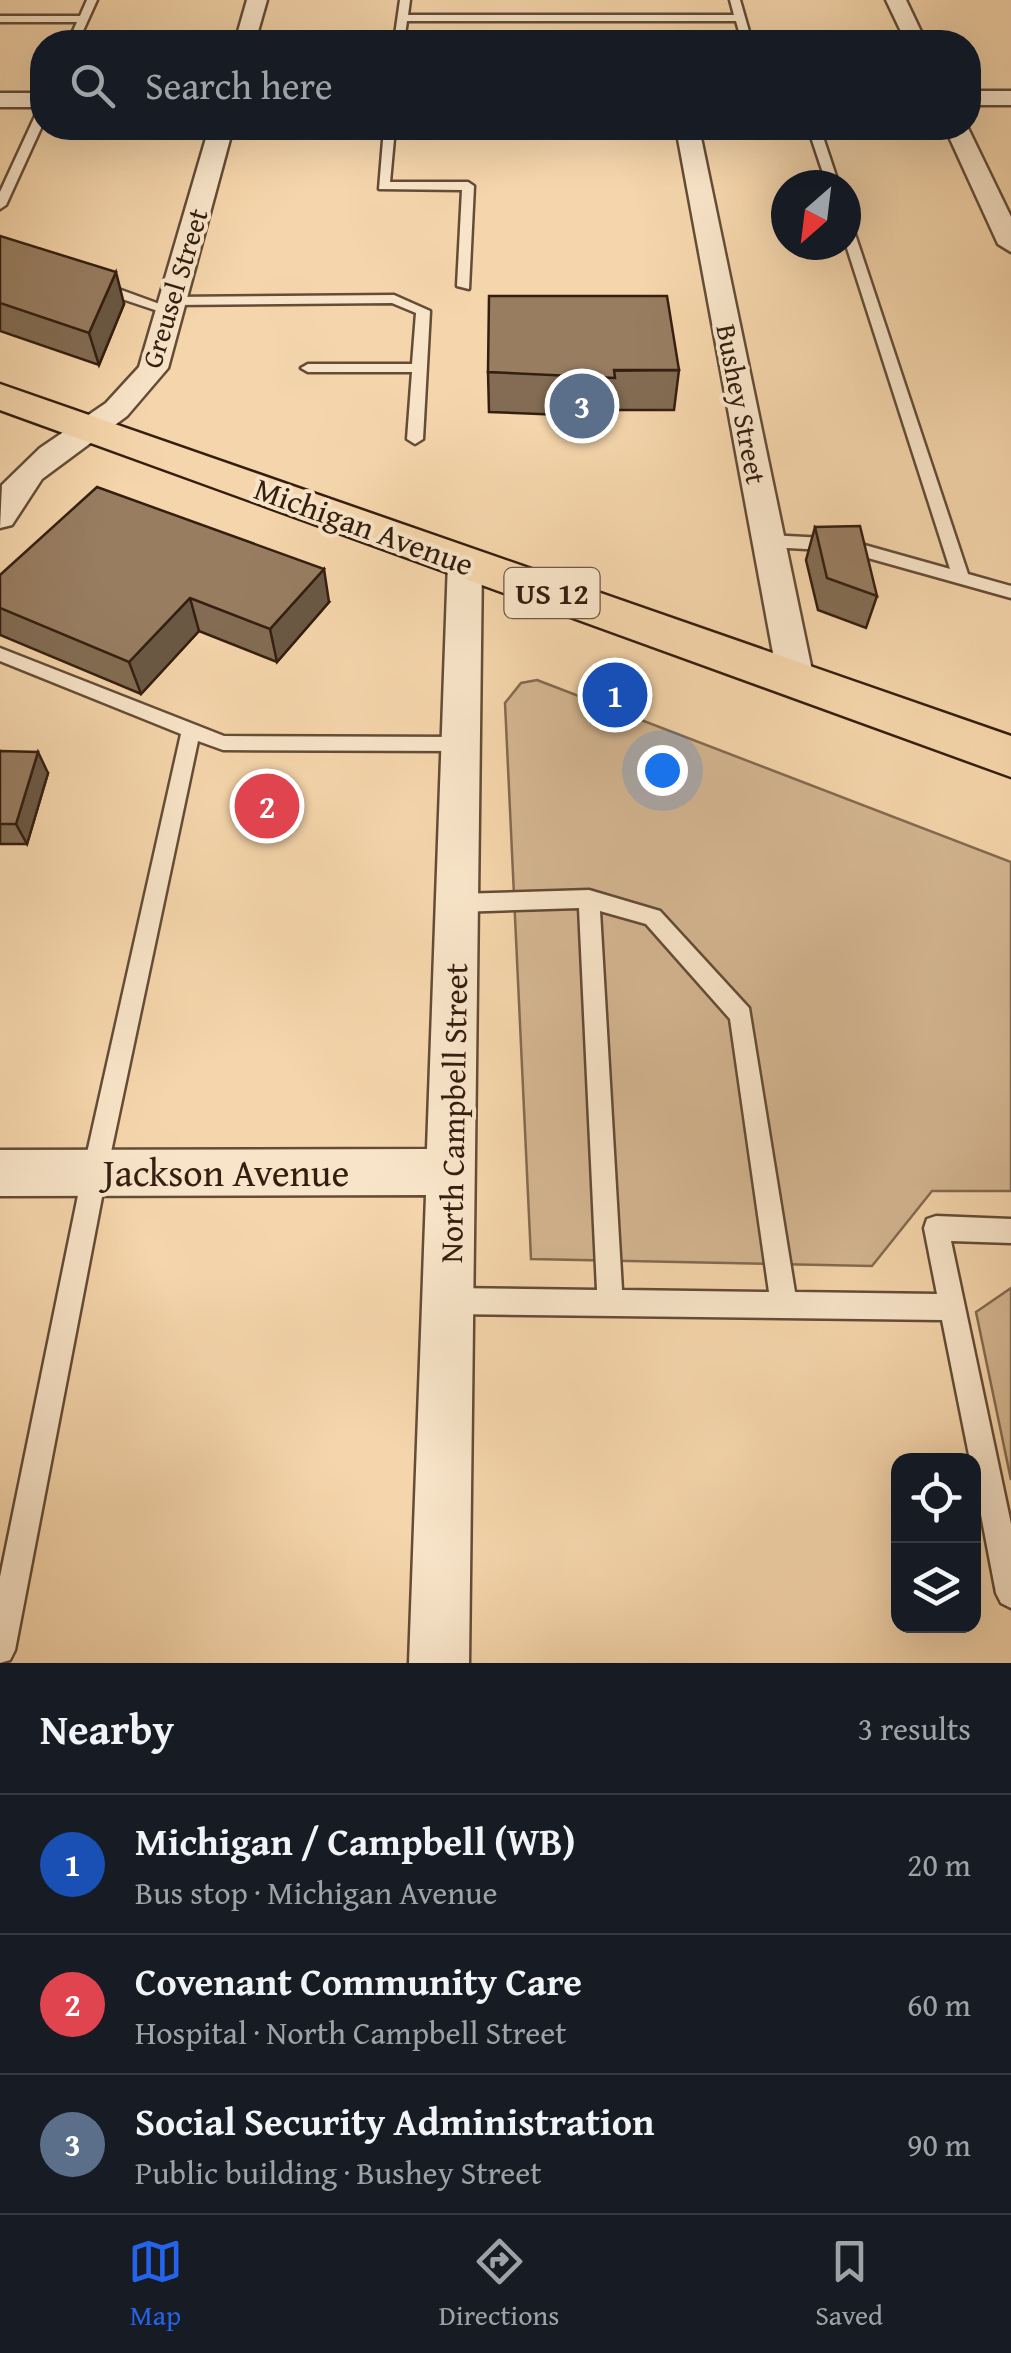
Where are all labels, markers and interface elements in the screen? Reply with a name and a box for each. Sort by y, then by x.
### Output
search box [30,30,981,140]
text: Search here [145,57,333,113]
icon: search [65,58,120,113]
north arrow [771,170,861,260]
street label: Greusel Street [130,203,218,373]
street label: Bushey Street [706,321,778,488]
pin: 3 [550,368,614,444]
street label: Michigan Avenue [248,465,480,587]
road number: US 12 [504,568,600,618]
pin: 1 [582,658,648,732]
your location [637,745,688,796]
pin: 2 [234,768,300,844]
street label: North Campbell Street [427,963,479,1263]
street label: Jackson Avenue [99,1144,349,1200]
map controls [891,1453,981,1633]
button: locate [891,1453,981,1543]
button: layers [891,1543,981,1633]
text: Nearby [40,1698,174,1759]
text: 3 results [858,1705,971,1752]
text: Michigan / Campbell (WB) [135,1813,575,1869]
text: 1 [64,1841,81,1888]
text: 20 m [907,1841,971,1888]
text: Bus stop · Michigan Avenue [135,1869,497,1916]
text: Covenant Community Care [135,1953,582,2009]
text: 2 [64,1981,81,2028]
text: 60 m [907,1981,971,2028]
text: Hospital · North Campbell Street [135,2009,567,2056]
text: Social Security Administration [135,2093,654,2149]
text: 3 [64,2121,81,2168]
text: 90 m [907,2121,971,2168]
text: Public building · Bushey Street [135,2149,542,2196]
tab: Map [128,2234,183,2335]
tab: Directions [439,2234,559,2335]
tab: Saved [815,2234,883,2335]

